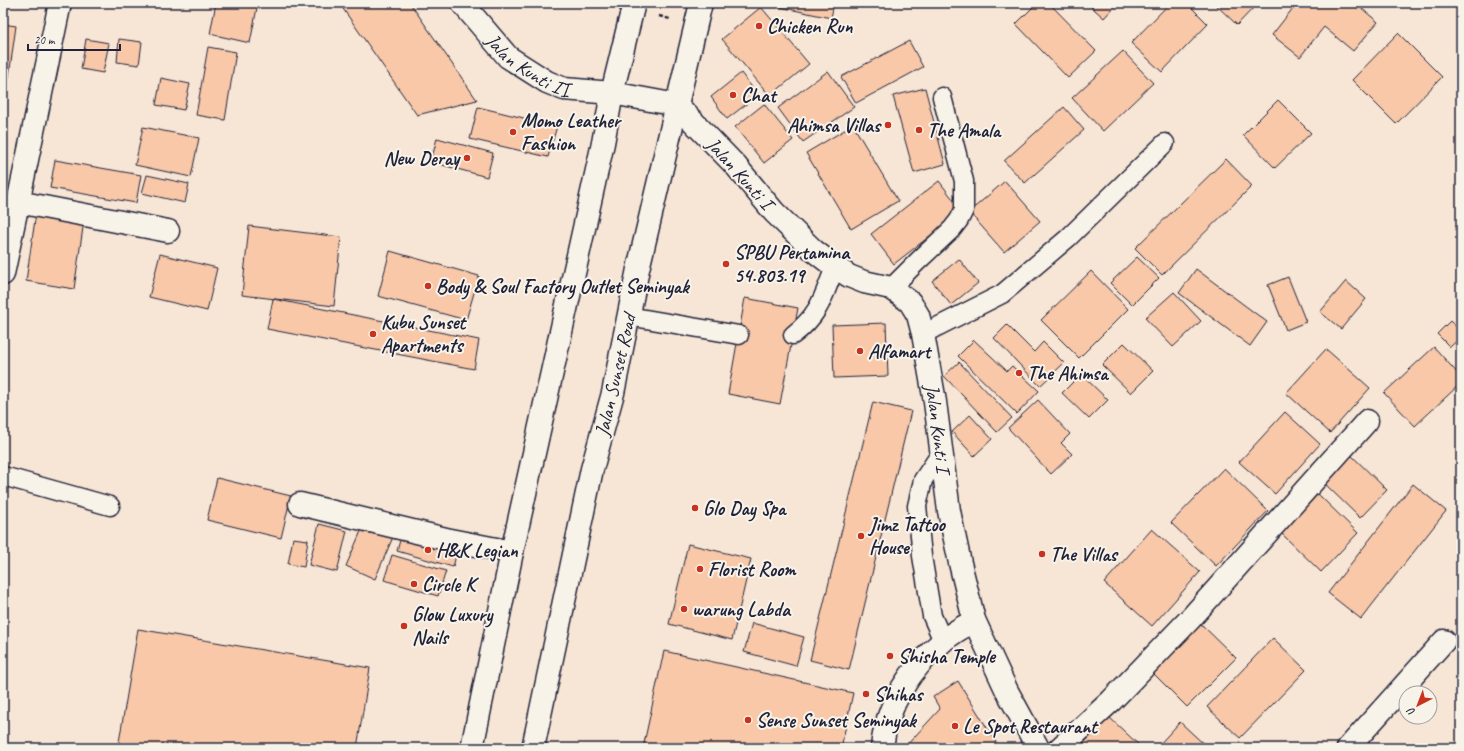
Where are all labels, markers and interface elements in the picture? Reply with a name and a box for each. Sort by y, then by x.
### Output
place label: Chicken Run [767,14,853,39]
marker: Chicken Run [754,21,764,31]
scale bar [28,26,120,52]
street label: Jalan Kunti II [480,28,574,103]
text: 20 m [34,32,56,48]
place label: Chat [741,83,778,108]
marker: Chat [728,90,738,100]
place label: Momo Leather Fashion [521,108,623,156]
place label: Ahimsa Villas [787,113,882,138]
place label: The Amala [927,118,1002,143]
marker: Ahimsa Villas [883,120,893,130]
marker: The Amala [914,125,924,135]
marker: Momo Leather Fashion [508,127,518,137]
street label: Jalan Kunti I [700,131,782,218]
place label: New Deray [384,146,461,171]
marker: New Deray [462,153,472,163]
place label: SPBU Pertamina 54.803.19 [734,240,851,288]
marker: SPBU Pertamina 54.803.19 [721,259,731,269]
place label: Body & Soul Factory Outlet Seminyak [436,274,690,300]
marker: Body & Soul Factory Outlet Seminyak [423,281,433,291]
street label: Jalan Sunset Road [589,309,642,440]
place label: Kubu Sunset Apartments [381,310,467,358]
marker: Kubu Sunset Apartments [368,329,378,339]
place label: Alfamart [868,339,932,364]
marker: Alfamart [855,346,865,356]
place label: The Ahimsa [1027,361,1109,386]
marker: The Ahimsa [1014,368,1024,378]
street label: Jalan Kunti I [919,381,957,479]
place label: Glo Day Spa [703,496,787,522]
marker: Glo Day Spa [690,503,700,513]
place label: Jimz Tattoo House [867,512,947,560]
marker: Jimz Tattoo House [856,531,866,541]
place label: H&K Legian [436,538,519,563]
place label: The Villas [1050,542,1119,567]
marker: H&K Legian [423,545,433,555]
marker: The Villas [1037,549,1047,559]
place label: Florist Room [708,557,797,582]
marker: Florist Room [695,564,705,574]
place label: Circle K [422,572,479,597]
marker: Circle K [409,579,419,589]
place label: warung Labda [692,597,792,622]
place label: Glow Luxury Nails [412,602,494,650]
marker: warung Labda [679,604,689,614]
marker: Glow Luxury Nails [399,621,409,631]
place label: Shisha Temple [898,644,997,669]
marker: Shisha Temple [885,651,895,661]
place label: Shihas [874,682,924,707]
north arrow [1398,685,1438,725]
marker: Shihas [861,689,871,699]
text: U [1403,704,1418,719]
place label: Sense Sunset Seminyak [756,708,917,734]
place label: Le Spot Restaurant [963,714,1099,739]
marker: Sense Sunset Seminyak [743,715,753,725]
marker: Le Spot Restaurant [950,721,960,731]

